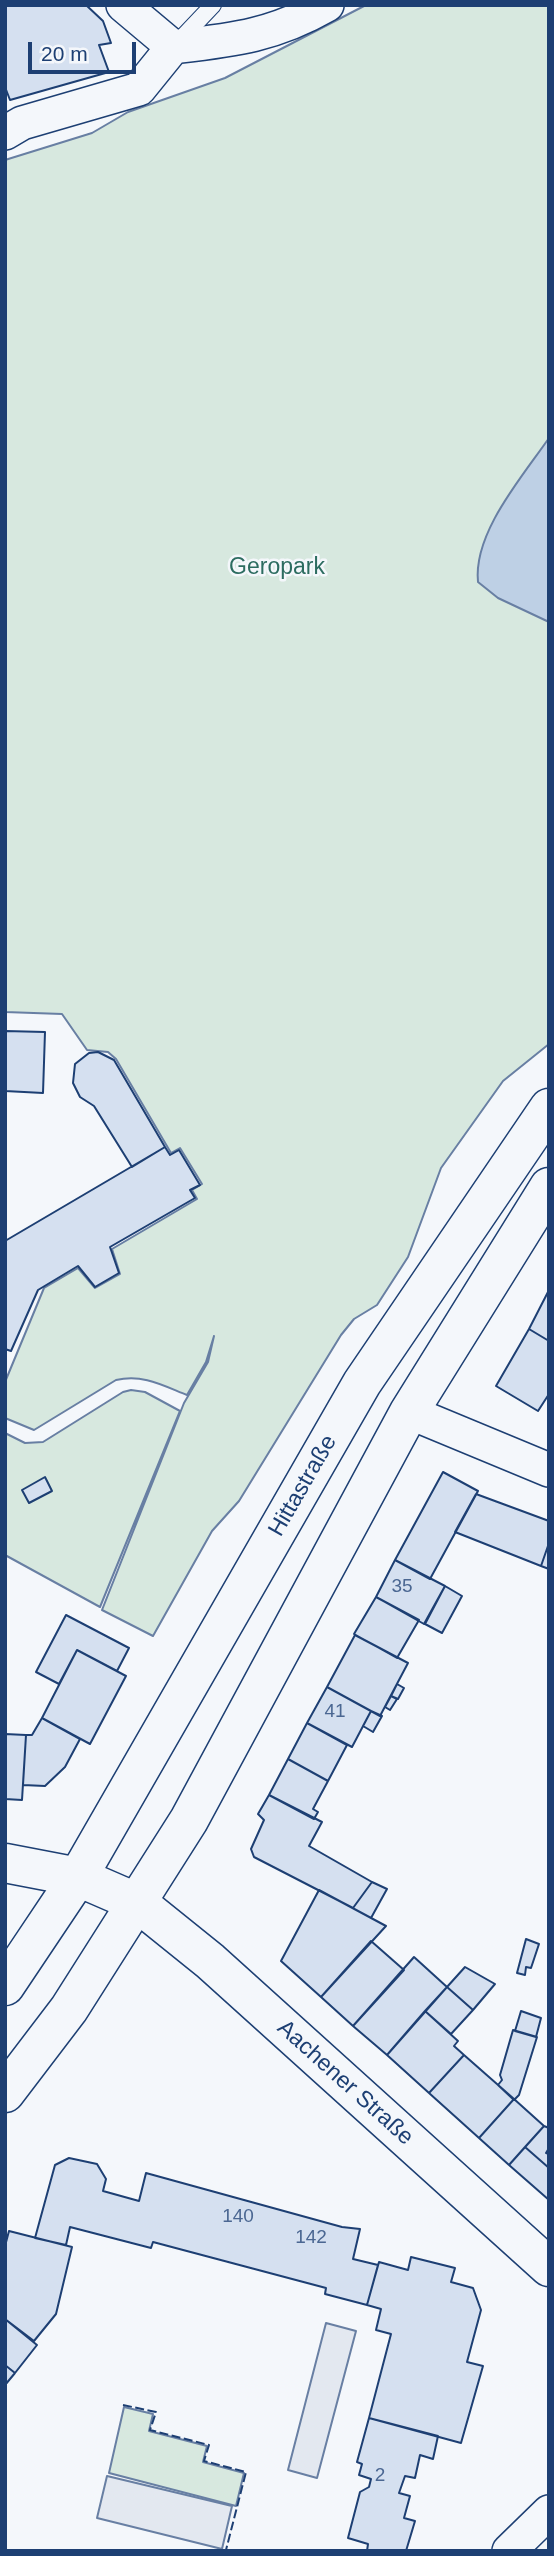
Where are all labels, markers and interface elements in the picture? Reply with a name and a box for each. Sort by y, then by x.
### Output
scale bar [32,28,140,72]
text: 20 m [41,42,88,65]
park label: Geropark [229,554,325,582]
street label: Hittastraße [263,1430,343,1542]
house number: 35 [391,1576,413,1598]
house number: 41 [324,1701,346,1723]
street label: Aachener Straße [271,2015,419,2151]
house number: 140 [222,2206,254,2228]
house number: 142 [295,2227,327,2249]
house number: 2 [375,2465,385,2487]

